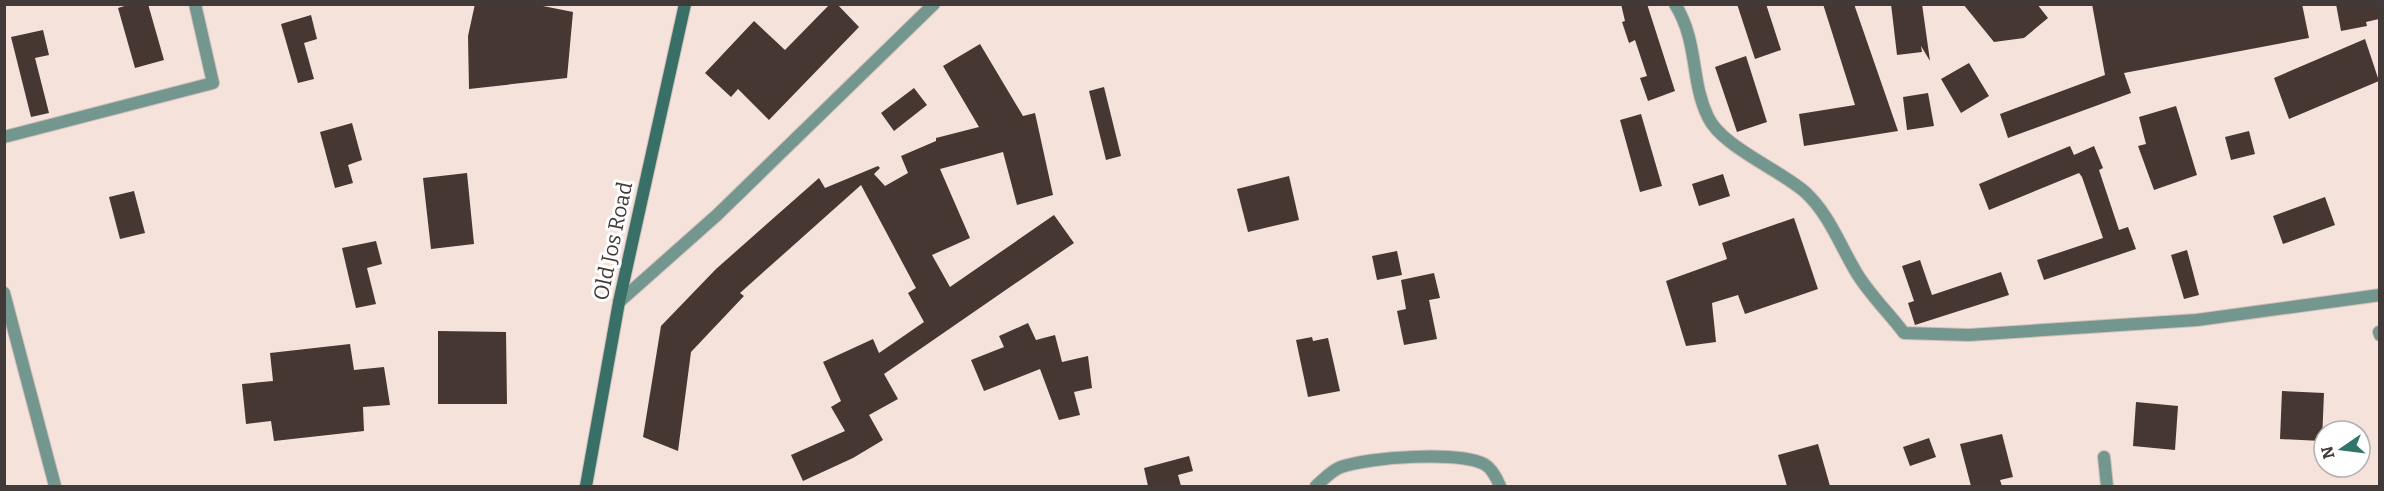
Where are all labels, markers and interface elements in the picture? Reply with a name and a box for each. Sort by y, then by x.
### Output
street label: Old Jos Road [588,179,638,303]
north arrow [2312,419,2372,479]
text: N [2317,444,2339,461]

